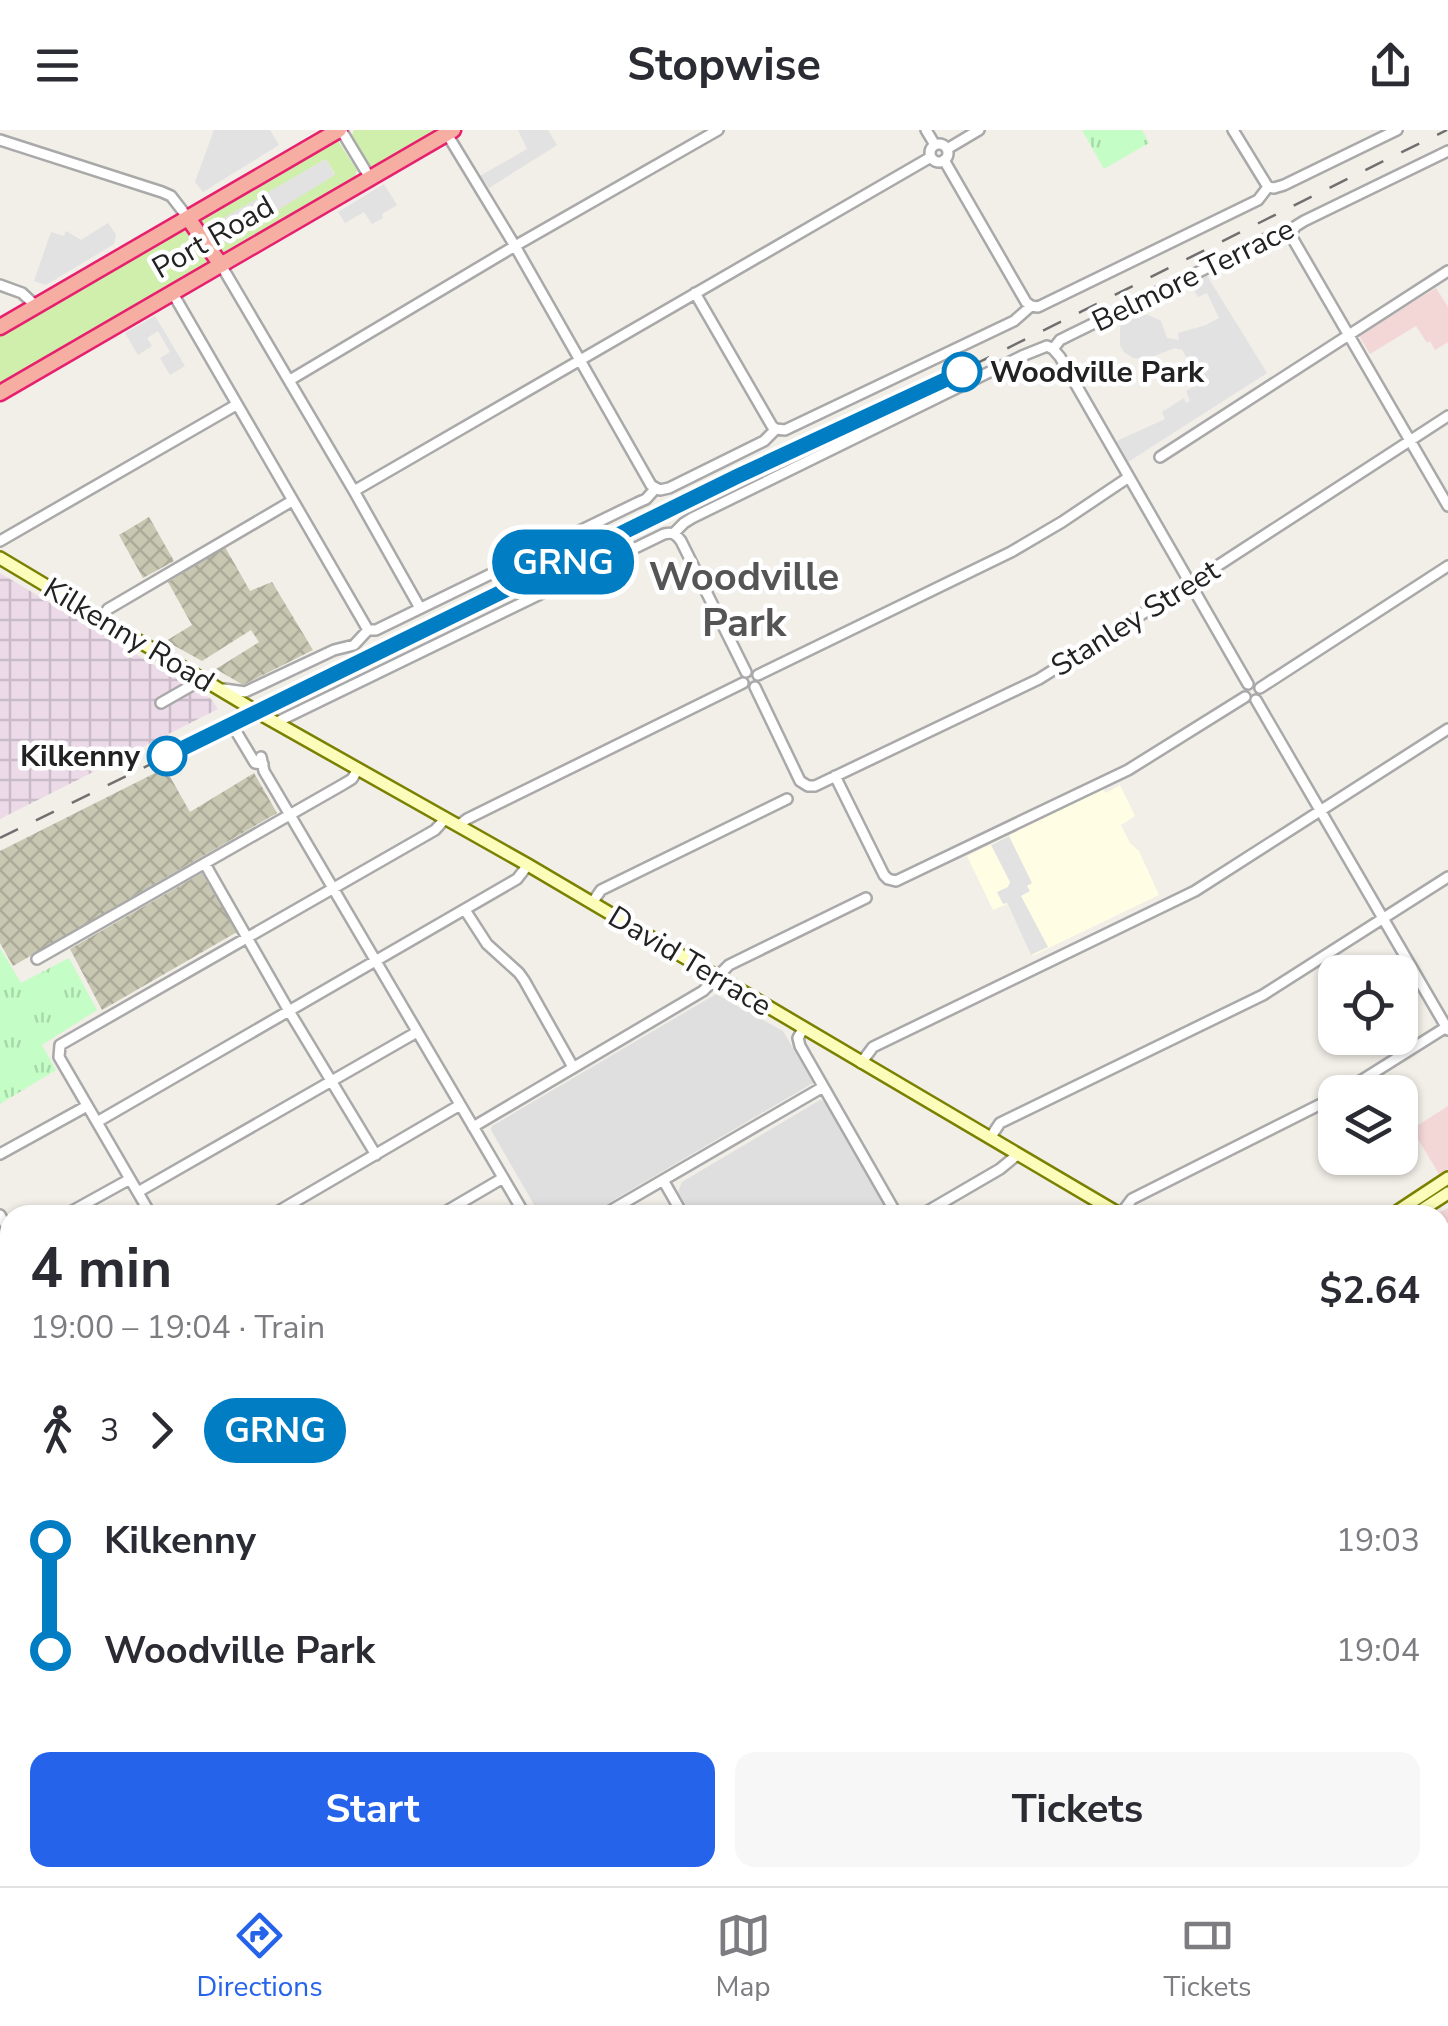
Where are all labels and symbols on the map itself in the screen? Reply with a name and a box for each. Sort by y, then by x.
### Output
street label: Port Road [145,186,282,289]
street label: Belmore Terrace [1085,209,1301,342]
place label: Woodville Park [990,352,1205,393]
marker: Woodville Park [943,353,981,391]
line badge: GRNG [493,530,633,594]
district label: Woodville Park [649,550,839,650]
street label: Stanley Street [1043,550,1228,687]
street label: Kilkenny Road [36,568,222,702]
place label: Kilkenny [20,736,140,777]
marker: Kilkenny [148,737,186,775]
street label: David Terrace [600,896,779,1026]

